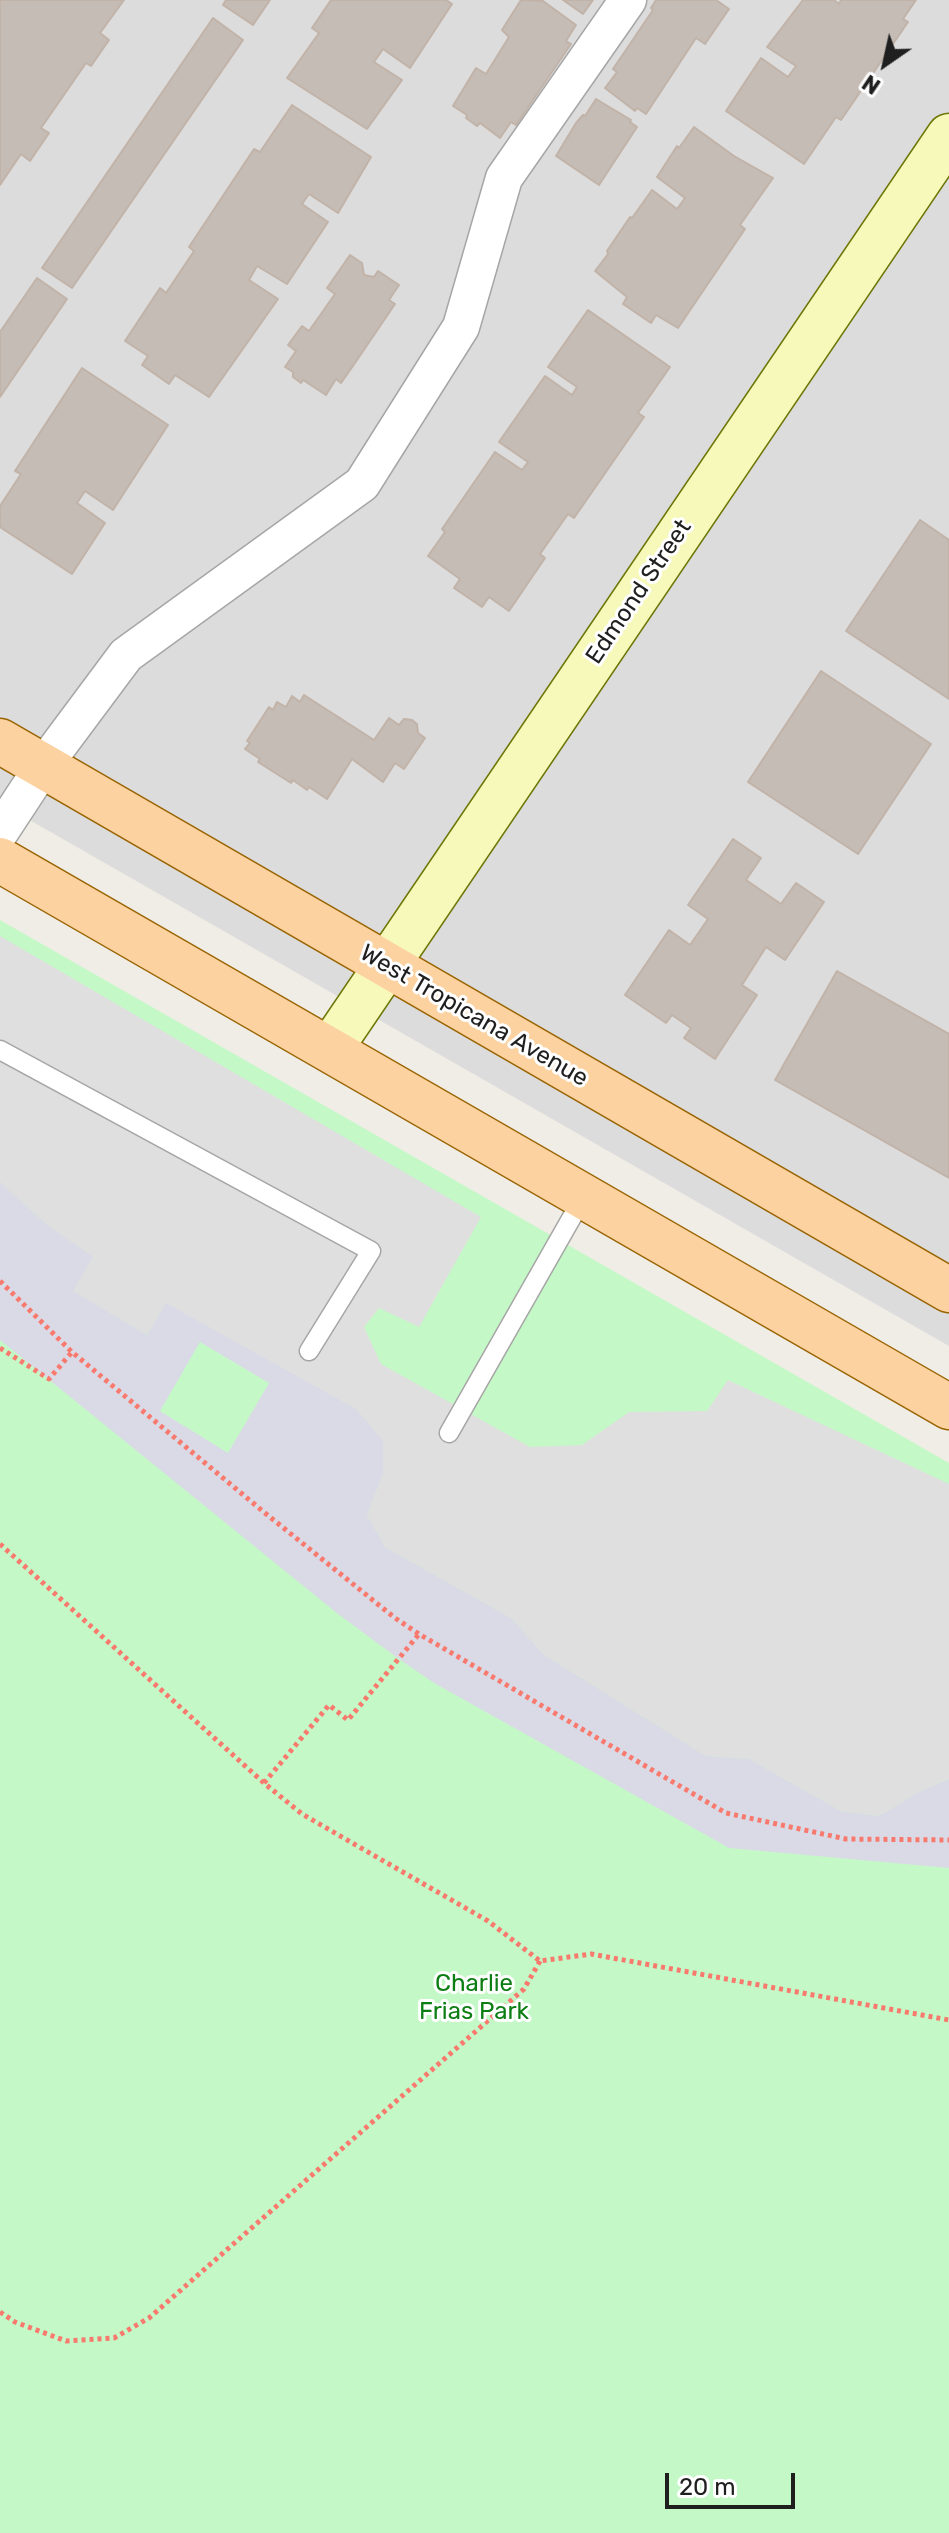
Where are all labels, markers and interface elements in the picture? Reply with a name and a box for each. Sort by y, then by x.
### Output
north arrow [845,24,925,104]
text: N [857,69,885,100]
street label: Edmond Street [580,514,698,670]
street label: West Tropicana Avenue [355,939,593,1093]
park label: Charlie Frias Park [419,1970,529,2026]
scale bar [669,2457,799,2507]
text: 20 m [679,2473,736,2501]

